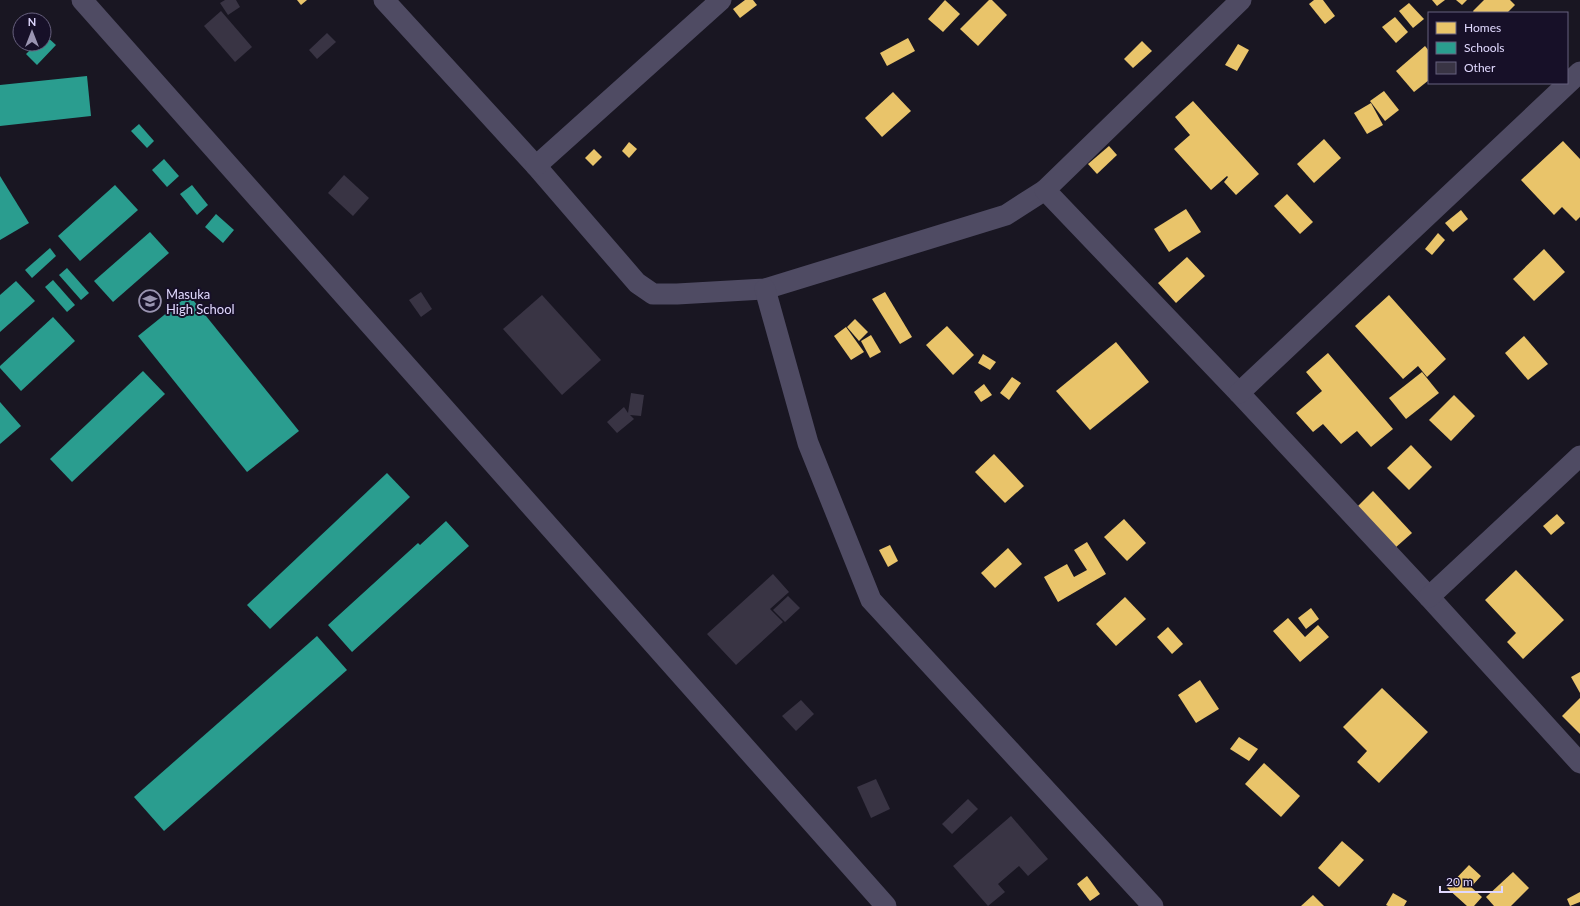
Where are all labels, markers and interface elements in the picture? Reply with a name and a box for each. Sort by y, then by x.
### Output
north arrow [12,12,52,52]
legend [1428,12,1568,84]
text: N [28,15,36,28]
text: Homes [1464,20,1501,35]
text: Schools [1464,40,1505,55]
text: Other [1464,60,1496,75]
place label: Masuka High School [166,286,235,317]
school or university icon: Masuka High School [137,288,163,314]
scale bar [1440,868,1502,894]
text: 20 m [1446,874,1473,889]

